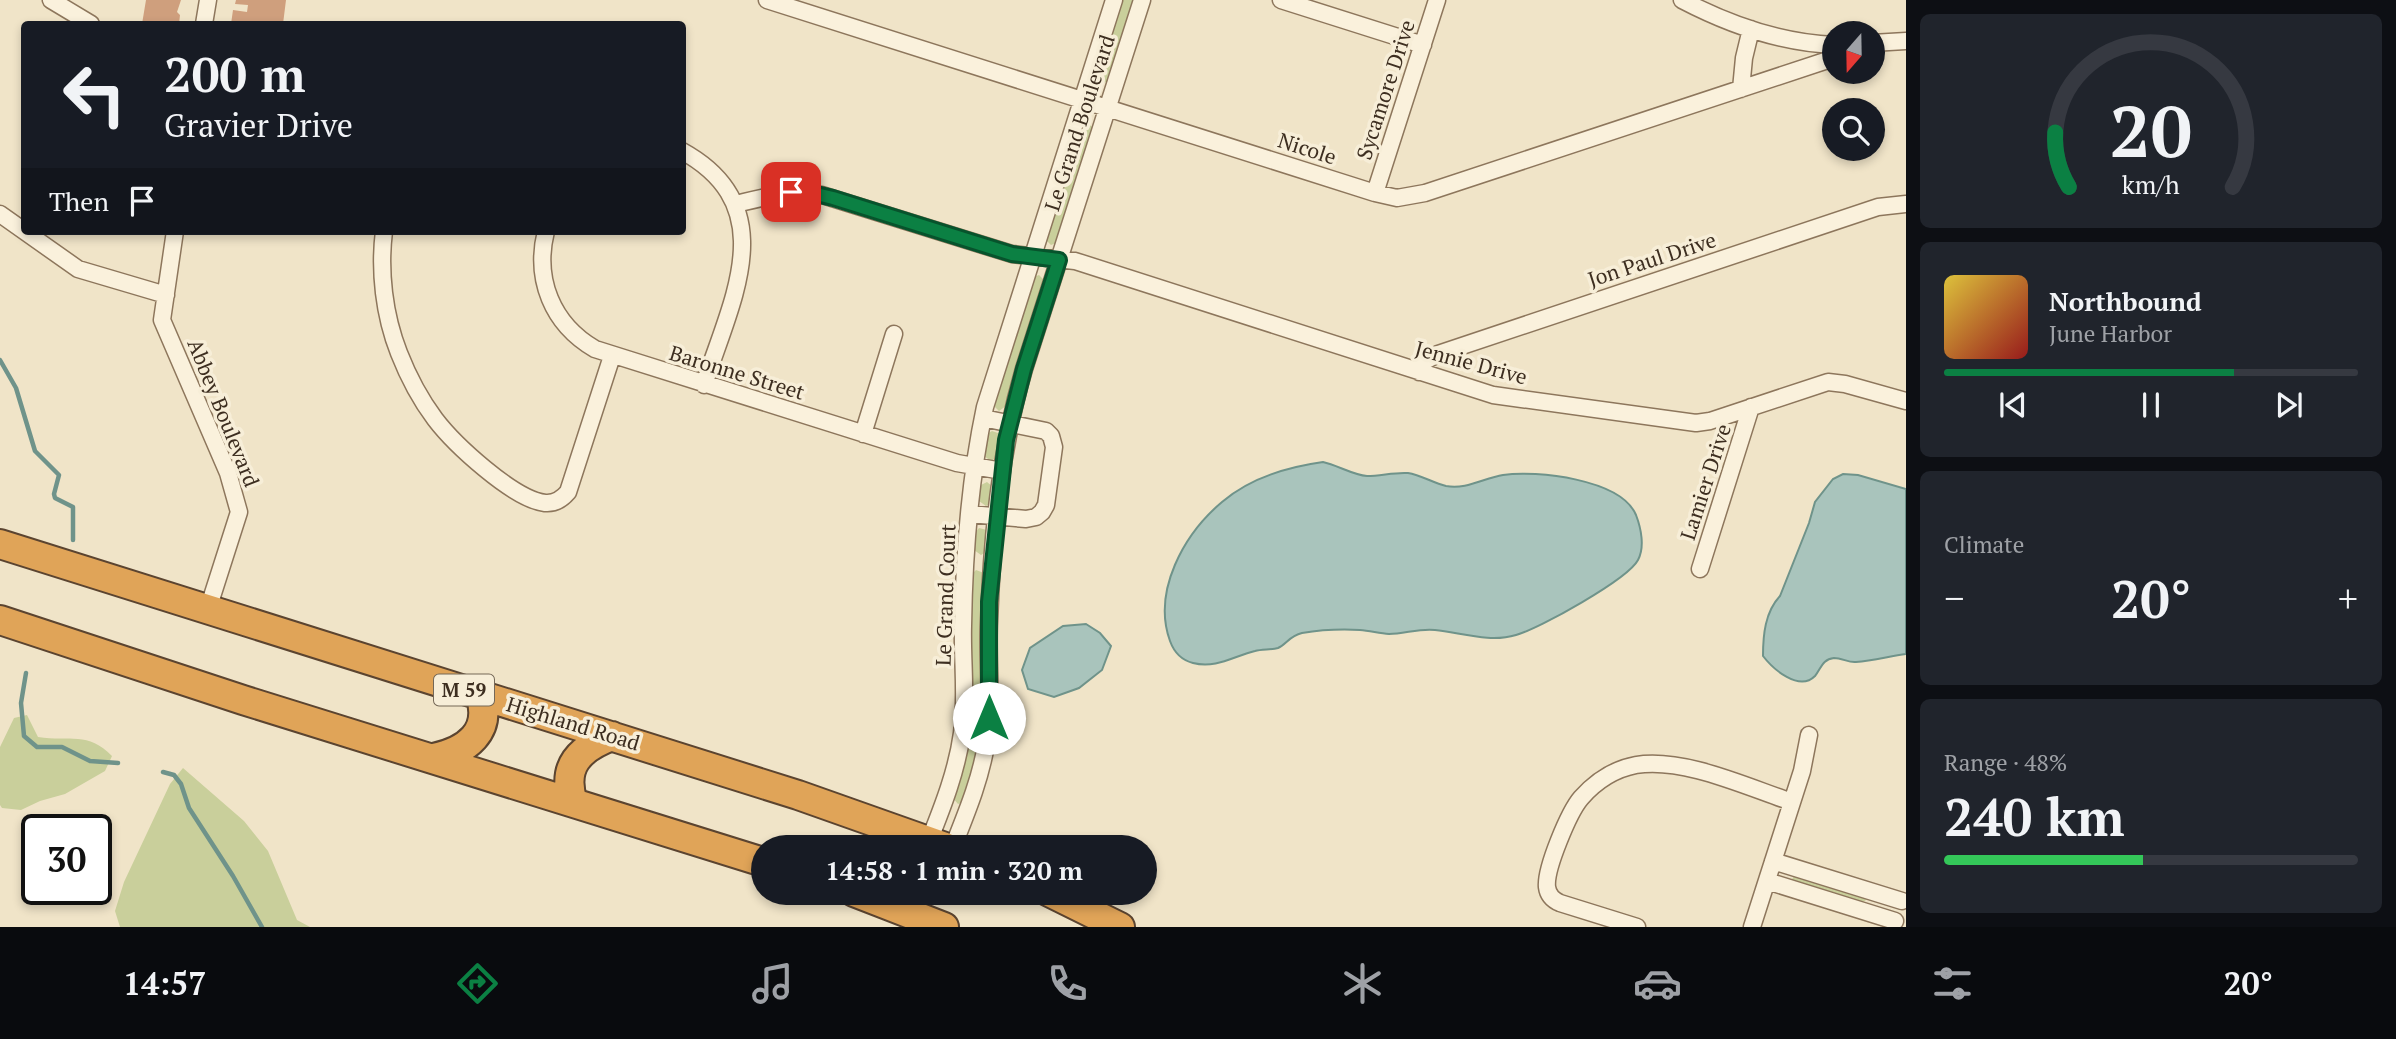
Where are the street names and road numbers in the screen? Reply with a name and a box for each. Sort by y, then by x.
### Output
street label: Sycamore Drive [1349,16,1421,163]
street label: Le Grand Boulevard [1037,31,1121,214]
street label: Nicole [1275,126,1340,171]
street label: Jon Paul Drive [1584,225,1719,293]
street label: Jennie Drive [1412,334,1530,390]
street label: Abbey Boulevard [182,335,266,491]
street label: Baronne Street [666,338,808,406]
street label: Lamier Drive [1673,420,1737,543]
street label: Le Grand Court [929,523,961,666]
road number: M 59 [434,674,494,706]
street label: Highland Road [503,689,644,757]

